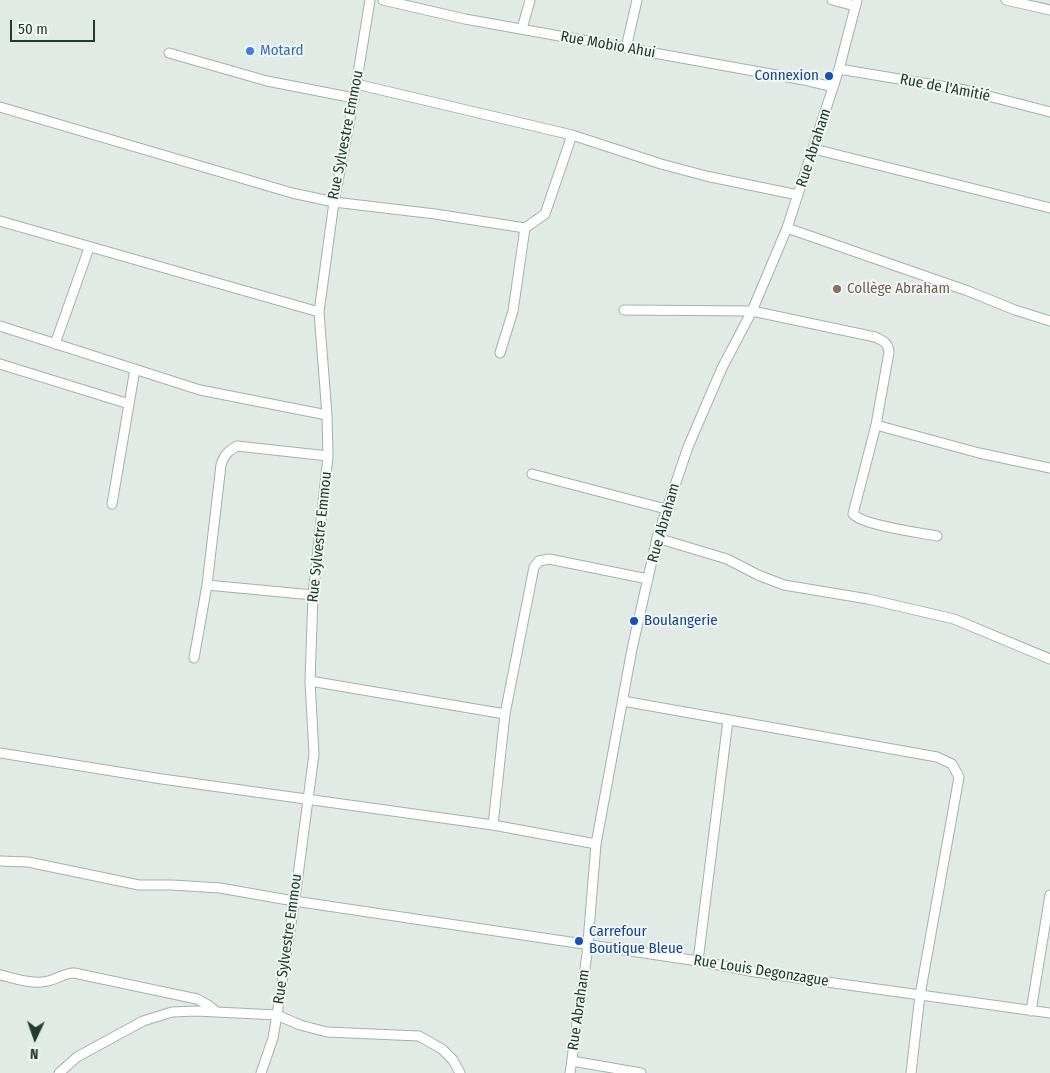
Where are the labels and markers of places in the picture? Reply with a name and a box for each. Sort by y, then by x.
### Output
place label: Motard [260,42,304,60]
marker: Motard [244,45,256,57]
place label: Connexion [755,67,819,85]
marker: Connexion [823,70,835,82]
place label: Collège Abraham [847,280,950,298]
marker: Collège Abraham [831,283,843,295]
place label: Boulangerie [644,612,718,630]
marker: Boulangerie [628,615,640,627]
place label: Carrefour Boutique Bleue [589,923,683,958]
marker: Carrefour Boutique Bleue [573,935,585,947]

